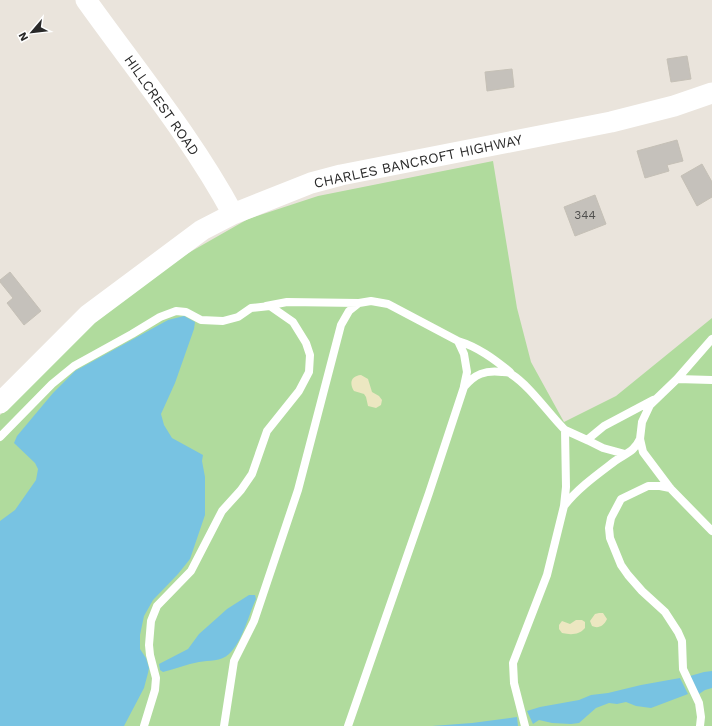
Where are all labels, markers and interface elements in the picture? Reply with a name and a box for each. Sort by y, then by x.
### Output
north arrow [12,12,52,52]
text: N [16,30,31,43]
street label: HILLCREST ROAD [121,52,203,158]
street label: CHARLES BANCROFT HIGHWAY [312,131,524,191]
house number: 344 [574,208,596,222]

